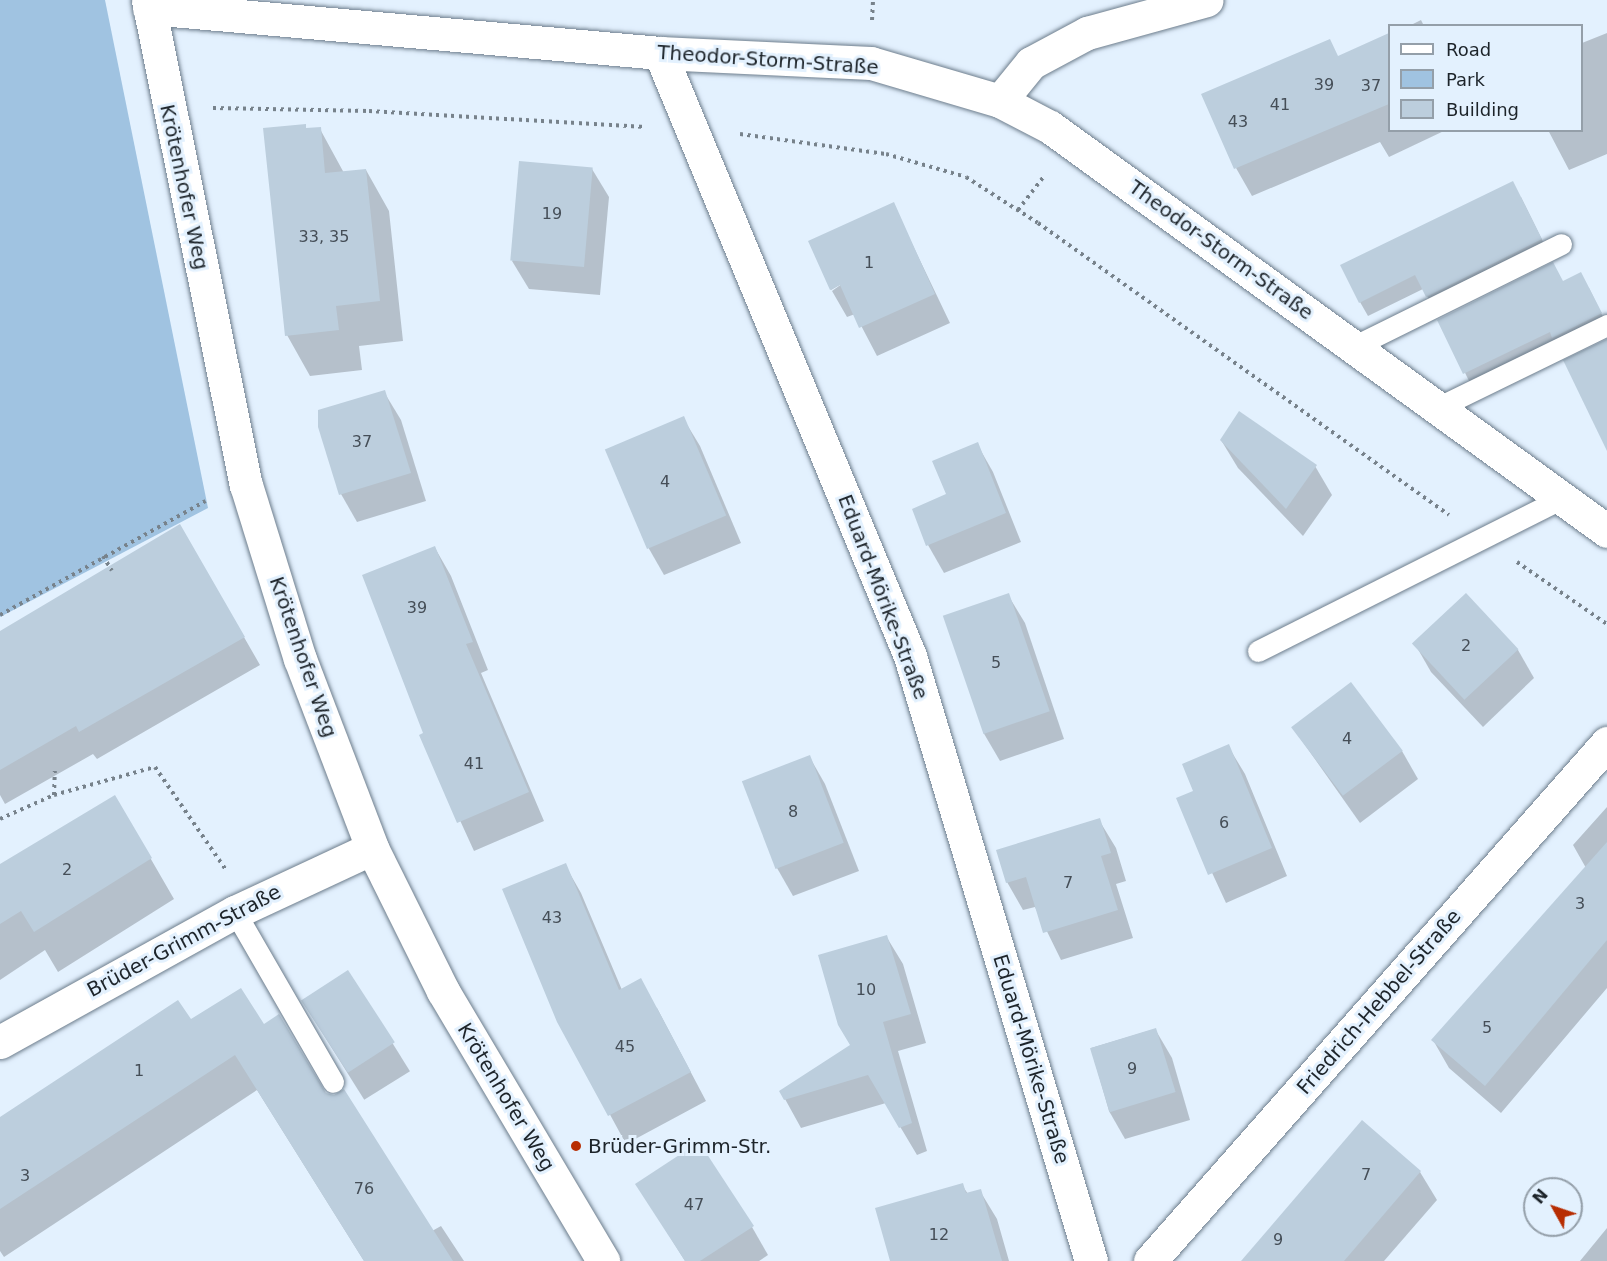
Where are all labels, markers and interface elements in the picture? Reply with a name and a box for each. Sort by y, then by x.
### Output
legend [1388,24,1583,132]
text: Road [1446,39,1491,60]
street label: Theodor-Storm-Straße [657,40,879,80]
text: Park [1446,69,1485,90]
house number: 39 [1314,75,1334,95]
house number: 37 [1361,76,1381,96]
house number: 41 [1270,95,1290,115]
text: Building [1446,99,1519,120]
street label: Krötenhofer Weg [155,102,213,272]
house number: 43 [1228,112,1248,132]
street label: Theodor-Storm-Straße [1124,175,1318,325]
house number: 19 [542,204,562,224]
house number: 33, 35 [299,227,349,247]
house number: 1 [864,253,874,273]
house number: 37 [352,432,372,452]
house number: 4 [660,472,670,492]
street label: Eduard-Mörike-Straße [833,491,933,703]
street label: Krötenhofer Weg [264,573,342,741]
house number: 39 [407,598,427,618]
house number: 2 [1461,636,1471,656]
house number: 5 [991,653,1001,673]
house number: 4 [1342,729,1352,749]
house number: 41 [464,754,484,774]
house number: 8 [788,802,798,822]
house number: 6 [1219,813,1229,833]
house number: 2 [62,860,72,880]
house number: 7 [1063,873,1073,893]
street label: Brüder-Grimm-Straße [83,880,285,1002]
house number: 3 [1575,894,1585,914]
street label: Friedrich-Hebbel-Straße [1292,905,1466,1099]
house number: 43 [542,908,562,928]
street label: Eduard-Mörike-Straße [988,951,1074,1167]
house number: 10 [856,980,876,1000]
house number: 5 [1482,1018,1492,1038]
street label: Krötenhofer Weg [452,1019,560,1175]
house number: 45 [615,1037,635,1057]
house number: 9 [1127,1059,1137,1079]
house number: 1 [134,1061,144,1081]
place label: Brüder-Grimm-Str. [588,1134,771,1158]
marker: Brüder-Grimm-Str. [569,1139,583,1153]
house number: 7 [1361,1165,1371,1185]
house number: 3 [20,1166,30,1186]
north arrow [1523,1177,1583,1237]
house number: 76 [354,1179,374,1199]
text: N [1529,1185,1552,1208]
house number: 47 [684,1195,704,1215]
house number: 12 [929,1225,949,1245]
house number: 9 [1273,1230,1283,1250]

